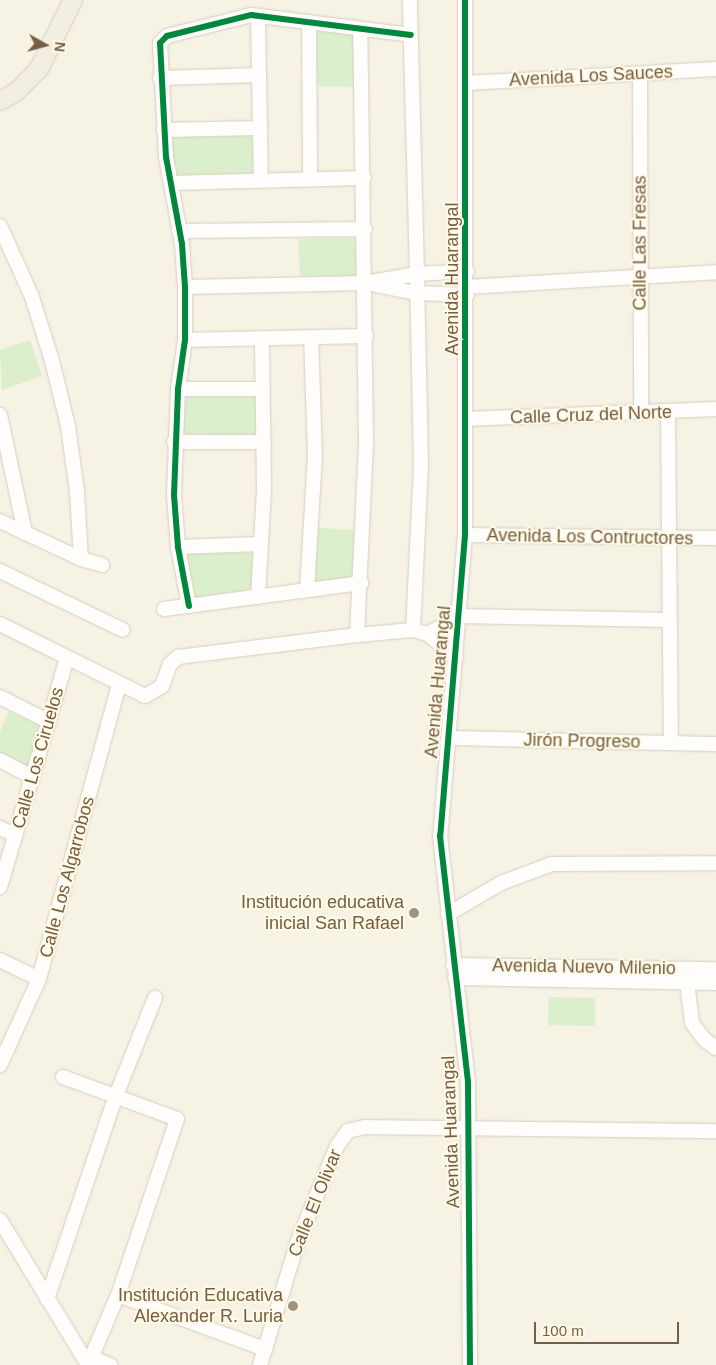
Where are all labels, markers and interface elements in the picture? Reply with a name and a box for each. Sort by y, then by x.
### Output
north arrow [20,20,70,70]
text: N [51,41,68,53]
street label: Avenida Los Sauces [509,61,673,91]
street label: Calle Las Fresas [629,175,651,311]
street label: Avenida Huarangal [441,203,463,355]
street label: Calle Cruz del Norte [510,401,672,429]
street label: Avenida Los Contructores [486,524,694,550]
street label: Avenida Huarangal [421,605,455,759]
street label: Calle Los Ciruelos [7,685,69,831]
street label: Jirón Progreso [523,729,641,753]
street label: Calle Los Algarrobos [35,794,99,960]
place label: Institución educativa inicial San Rafael [241,892,404,934]
marker: Institución educativa inicial San Rafael [408,907,420,919]
street label: Avenida Nuevo Milenio [492,955,676,979]
street label: Avenida Huarangal [438,1055,464,1209]
street label: Calle El Olivar [284,1146,346,1260]
place label: Institución Educativa Alexander R. Luria [118,1285,283,1328]
marker: Institución Educativa Alexander R. Luria [287,1300,299,1312]
scale bar [536,1312,681,1344]
text: 100 m [542,1322,584,1339]

